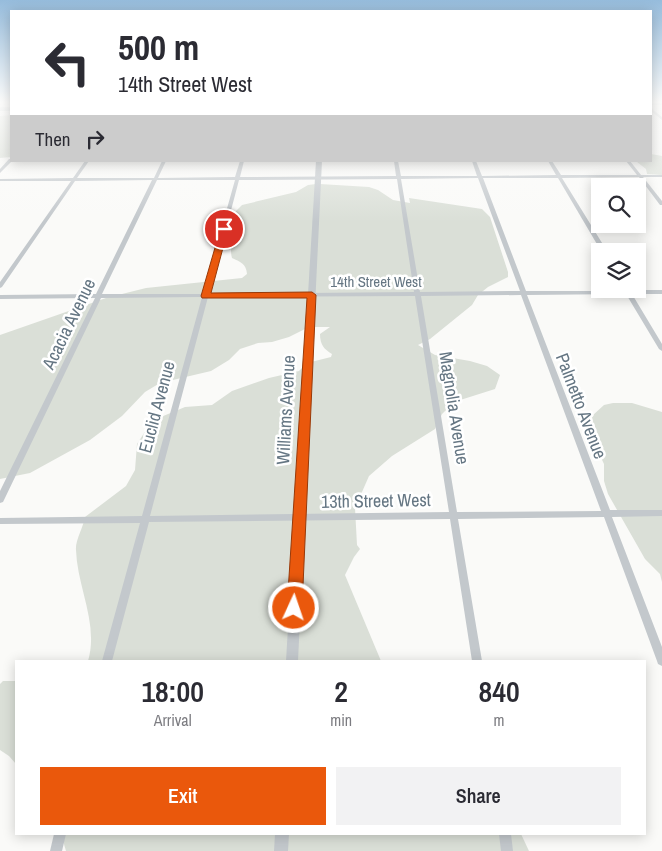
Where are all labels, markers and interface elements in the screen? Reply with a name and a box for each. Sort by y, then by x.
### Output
text: 500 m [118,24,199,71]
icon: left [35,30,100,95]
text: 14th Street West [118,69,252,99]
icon: right [81,125,109,153]
text: Then [35,126,71,152]
map controls [591,178,646,298]
button: search [591,178,646,233]
pin [203,208,245,250]
icon: arrive [210,215,238,243]
button: layers [591,243,646,298]
street label: 14th Street West [330,271,422,292]
street label: Acacia Avenue [35,274,101,374]
street label: Palmetto Avenue [550,349,613,462]
street label: Magnolia Avenue [433,350,476,466]
street label: Williams Avenue [270,355,301,465]
street label: Euclid Avenue [132,358,181,456]
street label: 13th Street West [321,487,431,514]
position arrow [267,581,319,633]
text: 18:00 [141,671,204,711]
text: 2 [334,671,348,711]
text: 840 [479,671,520,711]
text: Arrival [154,709,192,731]
text: min [330,709,352,731]
text: m [494,709,505,731]
button: Exit [40,767,326,825]
button: Share [336,767,621,825]

